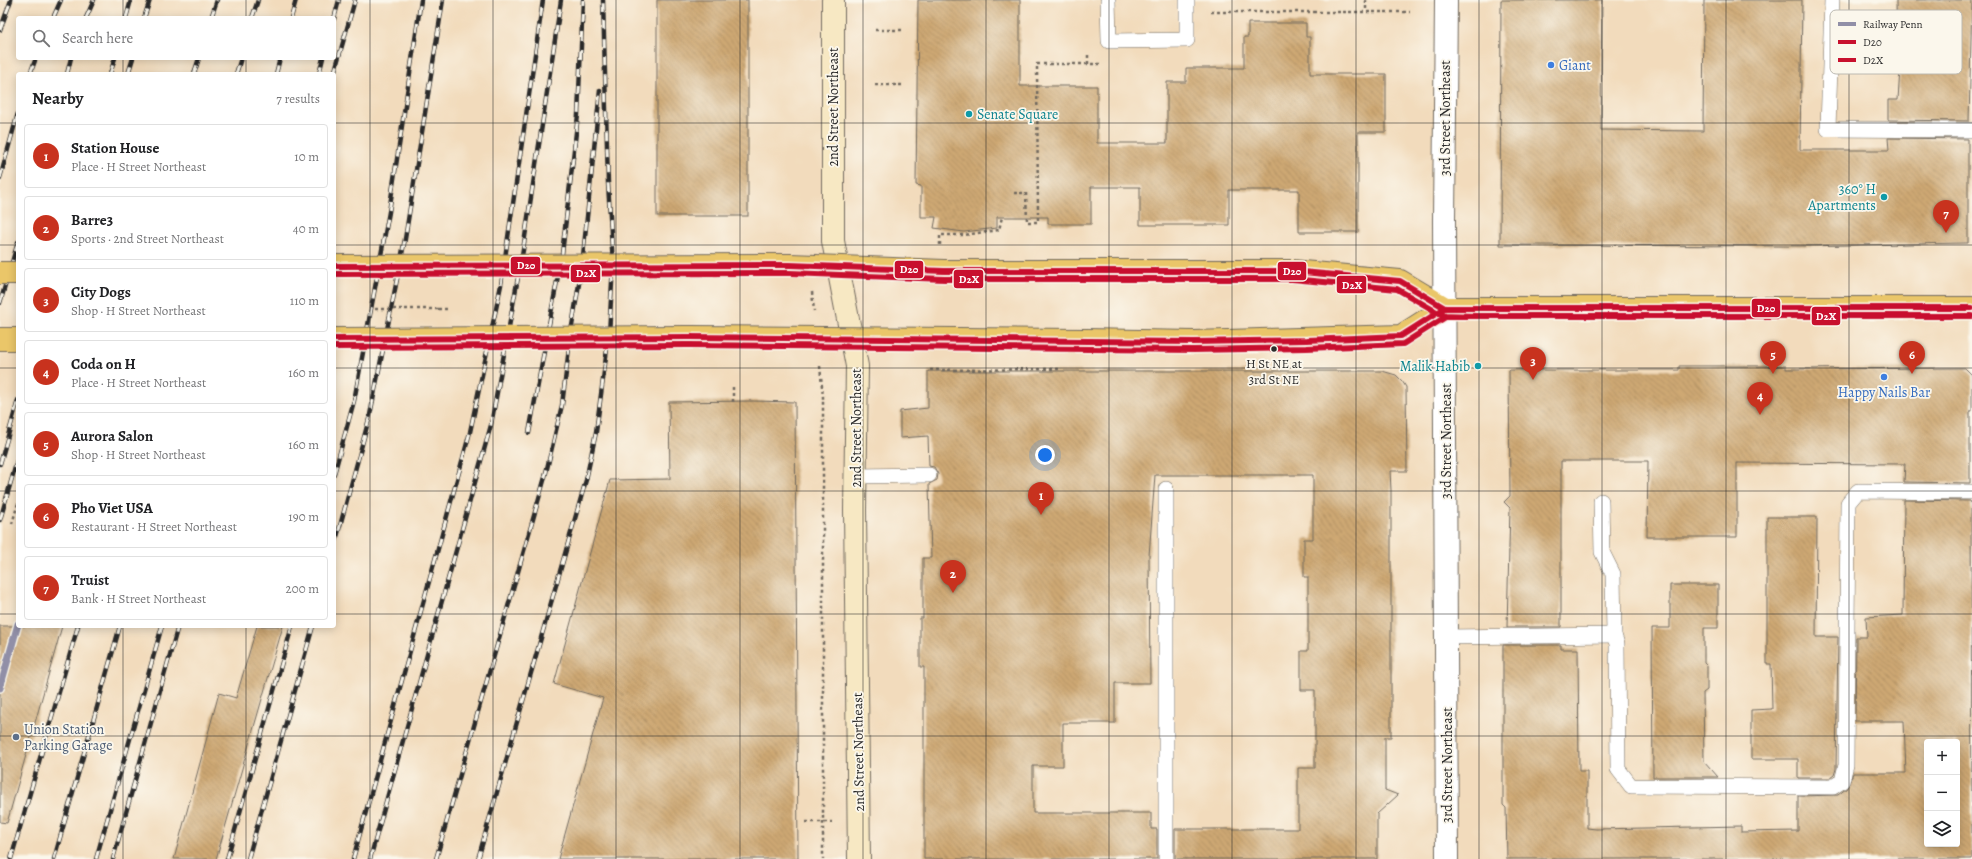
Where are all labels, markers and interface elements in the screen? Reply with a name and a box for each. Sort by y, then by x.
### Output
legend [1830,10,1962,74]
search box [16,16,336,60]
text: Railway Penn [1863,17,1923,32]
icon: search [30,27,52,49]
text: Search here [62,28,133,48]
text: D20 [1863,35,1882,50]
street label: 2nd Street Northeast [824,47,843,167]
text: D2X [1863,53,1884,68]
place label: Giant [1559,56,1591,75]
street label: 3rd Street Northeast [1436,60,1455,176]
marker: Giant [1546,60,1556,70]
text: Nearby [32,87,83,110]
text: 7 results [276,90,320,107]
place label: Senate Square [977,105,1058,124]
marker: Senate Square [964,109,974,119]
text: Station House [71,138,159,158]
text: 1 [44,148,48,165]
text: 10 m [294,148,319,165]
text: Place · H Street Northeast [71,158,206,175]
place label: 360° H Apartments [1807,180,1876,215]
marker: 360° H Apartments [1879,192,1889,202]
pin: 7 [1933,200,1959,233]
text: Barre3 [71,210,113,230]
text: 2 [43,220,49,237]
text: 40 m [293,220,319,237]
text: Sports · 2nd Street Northeast [71,230,224,247]
line badge: D20 [510,256,541,275]
text: D20 [517,258,536,273]
line badge: D20 [894,260,924,279]
line badge: D20 [1277,261,1307,281]
text: D20 [900,262,919,277]
line badge: D2X [570,264,601,283]
text: D20 [1283,264,1302,279]
text: D2X [576,266,597,281]
line badge: D2X [953,269,984,289]
text: D2X [959,272,980,287]
line badge: D2X [1336,275,1367,294]
text: D2X [1342,278,1363,293]
text: City Dogs [71,282,131,302]
text: 3 [43,292,49,309]
text: 110 m [290,292,319,309]
line badge: D20 [1751,298,1781,318]
text: D20 [1757,301,1776,316]
text: Shop · H Street Northeast [71,302,206,319]
line badge: D2X [1811,306,1841,326]
text: D2X [1816,309,1837,324]
pin: 5 [1760,341,1786,374]
pin: 6 [1899,341,1925,374]
marker: H St NE at 3rd St NE [1269,344,1279,354]
pin: 3 [1520,347,1546,380]
text: Coda on H [71,354,136,374]
place label: H St NE at 3rd St NE [1246,355,1303,388]
place label: Malik Habib [1400,357,1470,376]
marker: Malik Habib [1473,361,1483,371]
text: 4 [43,364,49,381]
text: 160 m [288,364,319,381]
street label: 2nd Street Northeast [847,368,866,488]
marker: Happy Nails Bar [1879,372,1889,382]
text: Place · H Street Northeast [71,374,206,391]
pin: 4 [1747,382,1773,415]
street label: 3rd Street Northeast [1437,383,1456,499]
place label: Happy Nails Bar [1838,383,1931,402]
text: Aurora Salon [71,426,153,446]
text: 5 [43,436,49,453]
text: 160 m [288,436,319,453]
your location [1035,445,1055,465]
text: Shop · H Street Northeast [71,446,206,463]
pin: 1 [1028,482,1054,515]
text: Pho Viet USA [71,498,153,518]
text: 6 [43,508,49,525]
text: 190 m [288,508,319,525]
text: Restaurant · H Street Northeast [71,518,237,535]
pin: 2 [940,560,966,593]
text: Truist [71,570,109,590]
text: 7 [43,580,49,597]
text: 200 m [286,580,319,597]
text: Bank · H Street Northeast [71,590,206,607]
street label: 2nd Street Northeast [848,692,869,812]
street label: 3rd Street Northeast [1438,707,1457,823]
place label: Union Station Parking Garage [24,720,112,755]
marker: Union Station Parking Garage [11,732,21,742]
map controls [1924,739,1960,847]
button: + [1924,739,1960,775]
button: − [1924,775,1960,811]
button: layers [1924,811,1960,847]

